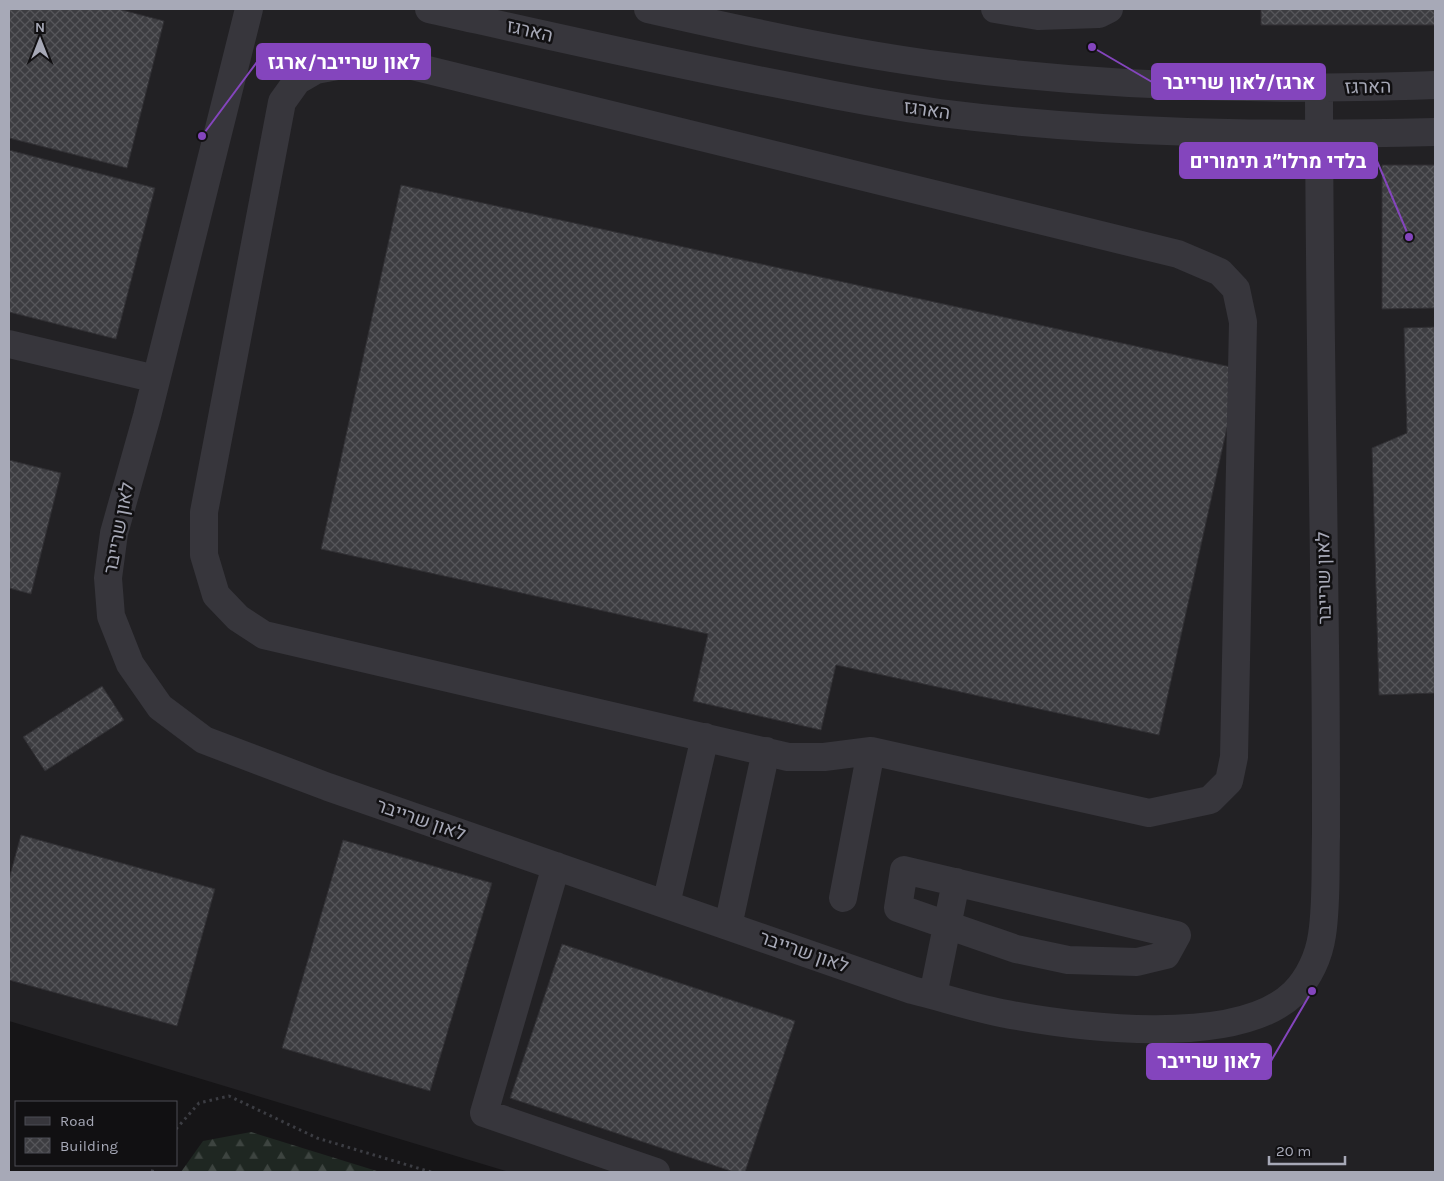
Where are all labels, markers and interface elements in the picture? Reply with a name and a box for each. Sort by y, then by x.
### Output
north arrow [15,15,65,65]
street label: הארגז [505,15,555,47]
text: N [35,19,45,36]
callout: לאון שרייבר/ארגז [257,44,430,79]
text: לאון שרייבר/ארגז [268,51,420,74]
callout: ארגז/לאון שרייבר [1152,64,1325,99]
text: ארגז/לאון שרייבר [1163,71,1315,94]
street label: הארגז [1344,76,1392,98]
street label: הארגז [902,96,952,124]
callout: בלדי מרלו״ג תימורים [1180,143,1377,178]
text: בלדי מרלו״ג תימורים [1190,150,1367,173]
street label: לאון שרייבר [99,480,139,576]
street label: לאון שרייבר [1312,531,1336,625]
street label: לאון שרייבר [374,795,469,846]
street label: לאון שרייבר [757,927,852,978]
callout: לאון שרייבר [1147,1044,1271,1079]
text: לאון שרייבר [1157,1050,1261,1073]
legend [15,1101,178,1166]
text: Road [60,1112,95,1130]
scale bar [1269,1134,1345,1166]
text: Building [60,1137,118,1155]
text: 20 m [1276,1142,1311,1160]

